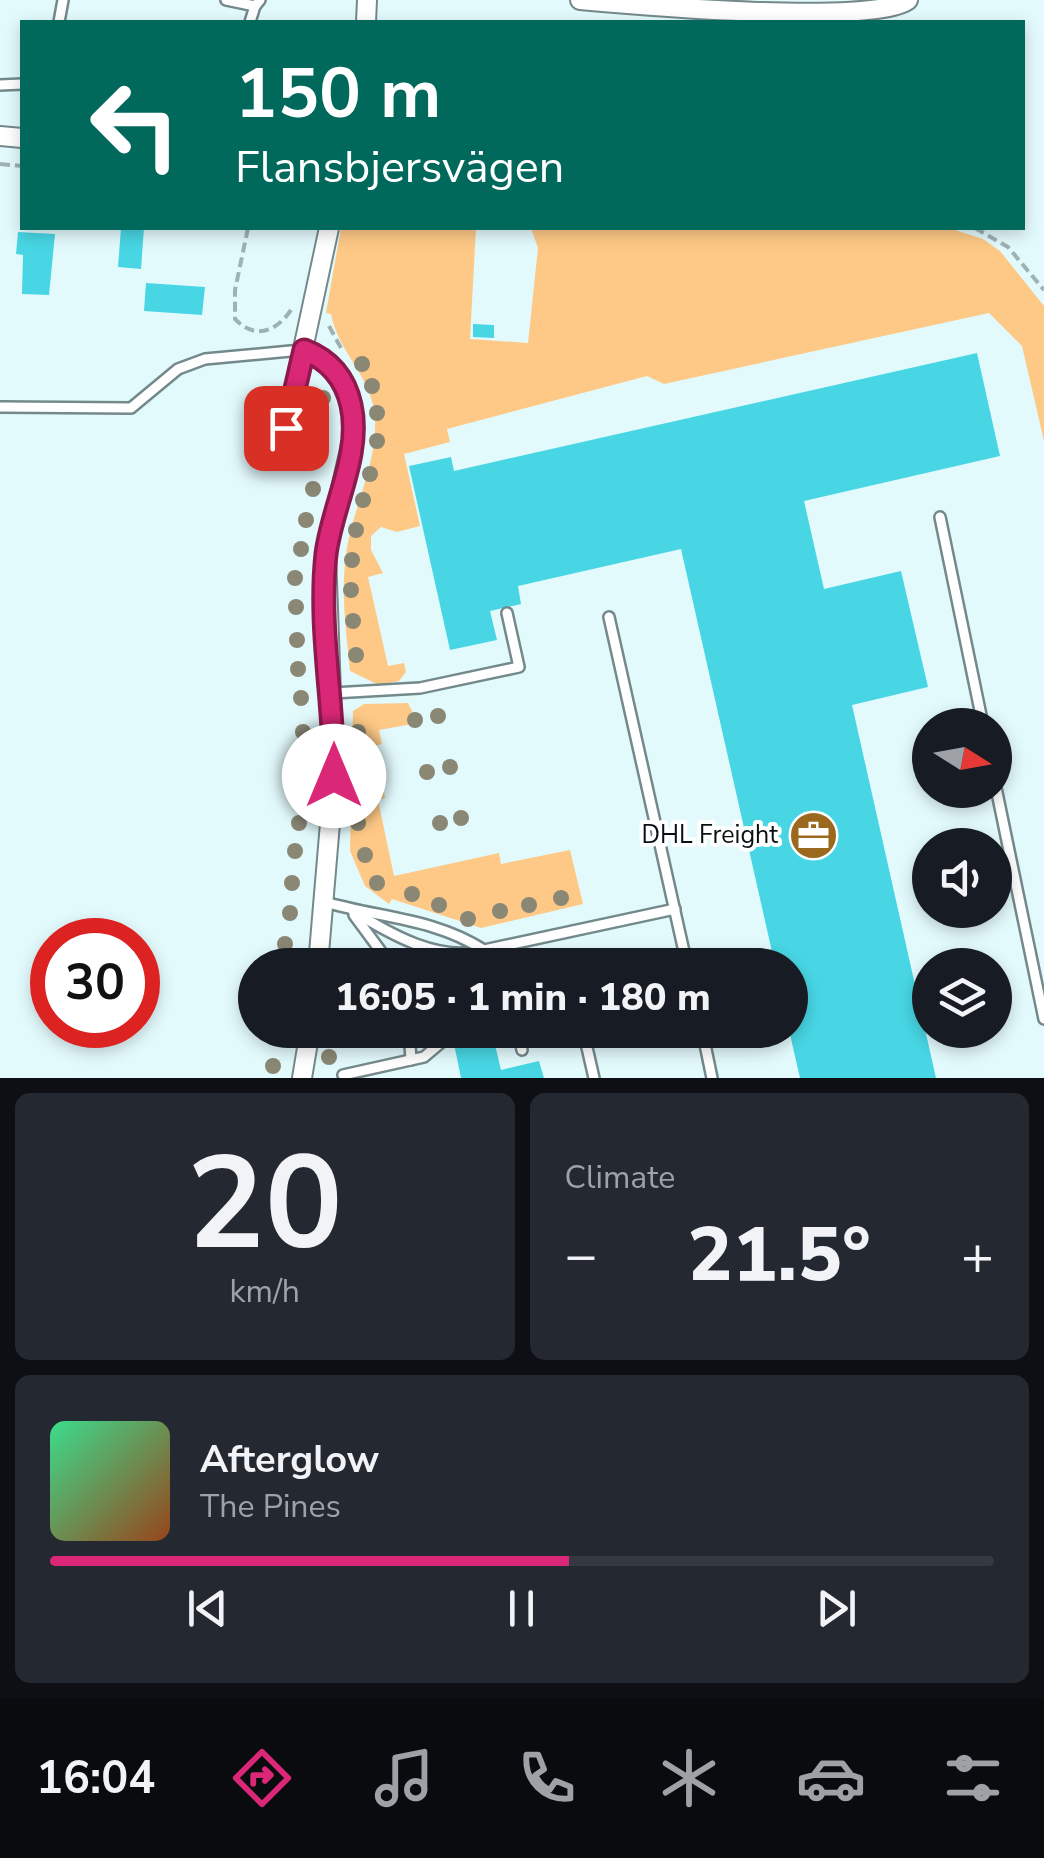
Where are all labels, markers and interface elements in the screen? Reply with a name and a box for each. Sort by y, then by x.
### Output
text: 150 m [235,46,441,142]
icon: left [70,60,200,190]
text: Flansbjersvägen [235,137,564,198]
pin [244,386,329,471]
icon: arrive [259,401,314,456]
north arrow [912,708,1012,808]
map controls [912,708,1012,1048]
position arrow [282,724,386,828]
office icon: DHL Freight [787,809,839,861]
place label: DHL Freight [641,818,778,852]
button: sound [912,828,1012,928]
speed limit sign: 30 [30,918,160,1048]
button: layers [912,948,1012,1048]
text: 16:05 · 1 min · 180 m [335,972,711,1023]
text: 20 [187,1116,343,1293]
text: Climate [565,1156,675,1199]
text: 21.5° [688,1204,871,1306]
text: − [565,1218,598,1293]
text: + [961,1218,994,1293]
text: km/h [229,1270,300,1313]
text: Afterglow [200,1434,379,1485]
text: The Pines [200,1485,341,1528]
icon: previous [180,1581,235,1636]
icon: pause [494,1581,549,1636]
icon: next [809,1581,864,1636]
icon: directions [227,1743,297,1813]
icon: music [369,1743,439,1813]
icon: phone [512,1743,582,1813]
icon: climate [654,1743,724,1813]
icon: car [796,1743,866,1813]
icon: filters [938,1743,1008,1813]
text: 16:04 [36,1748,155,1809]

